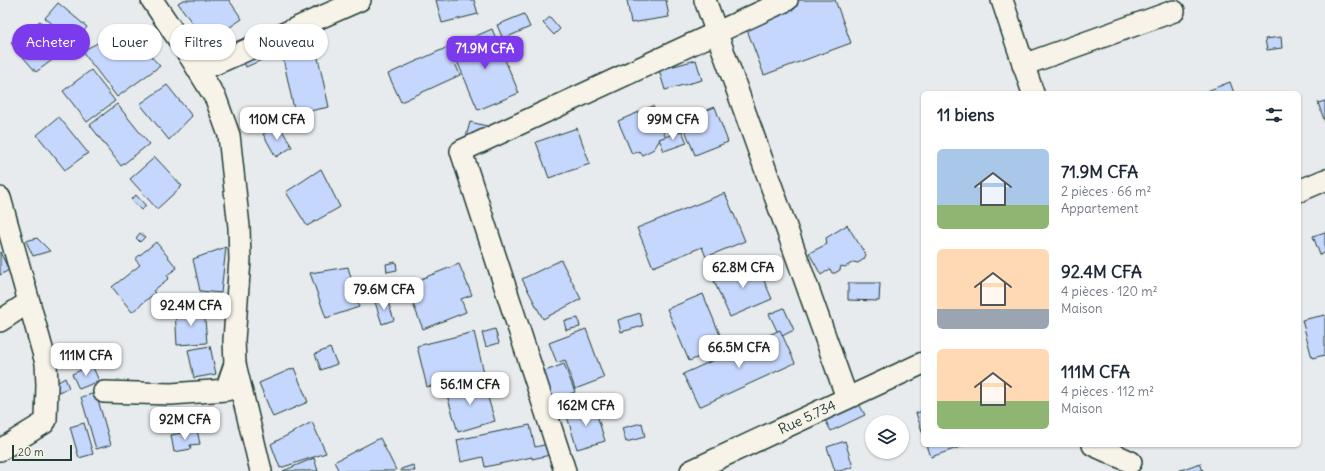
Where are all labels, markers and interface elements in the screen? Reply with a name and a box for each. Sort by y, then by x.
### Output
chip: Acheter [12,24,90,60]
chip: Louer [98,24,162,60]
chip: Filtres [170,24,236,60]
chip: Nouveau [244,24,328,60]
pin: 71.9M CFA [439,36,531,70]
text: 71.9M CFA [456,40,514,57]
text: 11 biens [937,104,994,126]
icon: filters [1263,104,1285,126]
pin: 110M CFA [236,107,318,141]
pin: 99M CFA [636,107,710,141]
text: 110M CFA [249,111,305,128]
text: 99M CFA [647,111,699,128]
text: 71.9M CFA [1061,161,1138,183]
icon: home [969,165,1017,213]
text: 2 pièces · 66 m² [1061,183,1151,200]
text: Appartement [1061,200,1138,217]
pin: 62.8M CFA [697,255,789,289]
text: 62.8M CFA [712,259,774,276]
text: 92.4M CFA [1061,261,1142,283]
icon: home [969,265,1017,313]
pin: 79.6M CFA [338,277,430,311]
text: 79.6M CFA [353,281,415,298]
text: 4 pièces · 120 m² [1061,283,1158,300]
pin: 92.4M CFA [145,293,237,327]
text: 92.4M CFA [160,297,222,314]
text: Maison [1061,300,1103,317]
pin: 66.5M CFA [693,335,785,369]
text: 66.5M CFA [708,339,770,356]
pin: 111M CFA [45,343,127,377]
text: 111M CFA [60,347,112,364]
text: 111M CFA [1061,361,1130,383]
icon: home [969,365,1017,413]
pin: 56.1M CFA [424,372,516,406]
text: 56.1M CFA [440,376,500,393]
text: 4 pièces · 112 m² [1061,383,1154,400]
pin: 162M CFA [545,393,627,427]
street label: Rue 5.734 [775,396,839,438]
text: 162M CFA [557,397,615,414]
text: Maison [1061,400,1103,417]
pin: 92M CFA [148,407,222,441]
text: 92M CFA [159,411,211,428]
map controls [865,415,909,459]
button: layers [865,415,909,459]
scale bar [12,443,72,462]
text: 20 m [18,445,44,459]

